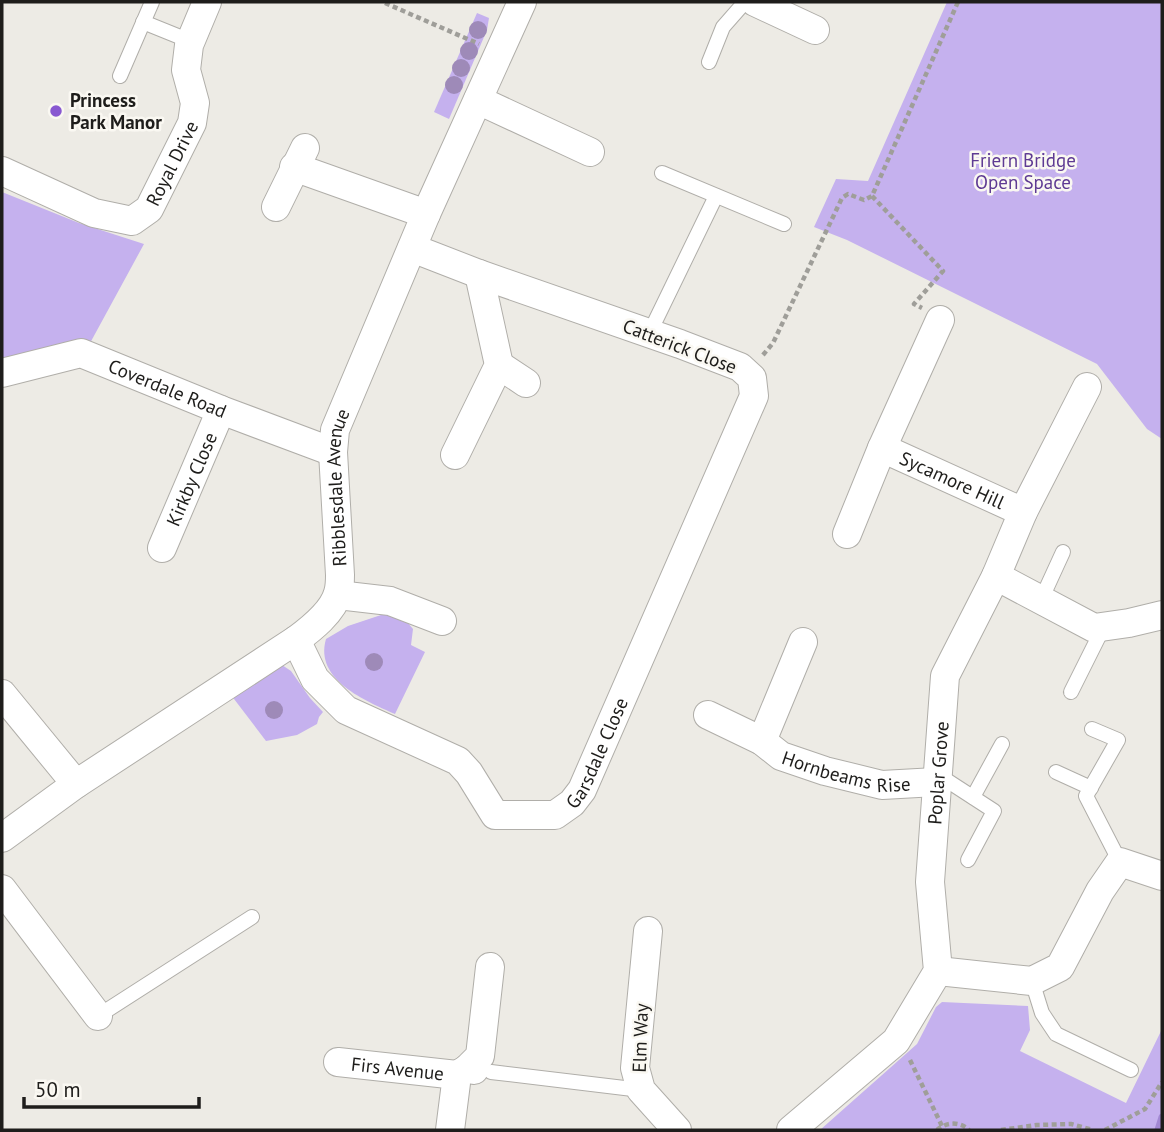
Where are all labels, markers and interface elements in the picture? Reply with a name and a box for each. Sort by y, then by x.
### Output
place label: Princess Park Manor [70,88,162,134]
marker: Princess Park Manor [48,103,64,119]
street label: Royal Drive [141,117,203,210]
park label: Friern Bridge Open Space [970,148,1076,194]
street label: Catterick Close [620,313,740,379]
street label: Coverdale Road [105,353,230,423]
street label: Ribblesdale Avenue [321,405,355,567]
street label: Kirkby Close [161,428,222,530]
street label: Sycamore Hill [896,446,1009,514]
street label: Garsdale Close [560,694,633,813]
street label: Poplar Grove [922,720,954,825]
street label: Hornbeams Rise [779,745,911,797]
street label: Elm Way [627,1003,653,1073]
street label: Firs Avenue [350,1052,445,1086]
scale bar [24,1066,200,1110]
text: 50 m [35,1076,81,1103]

